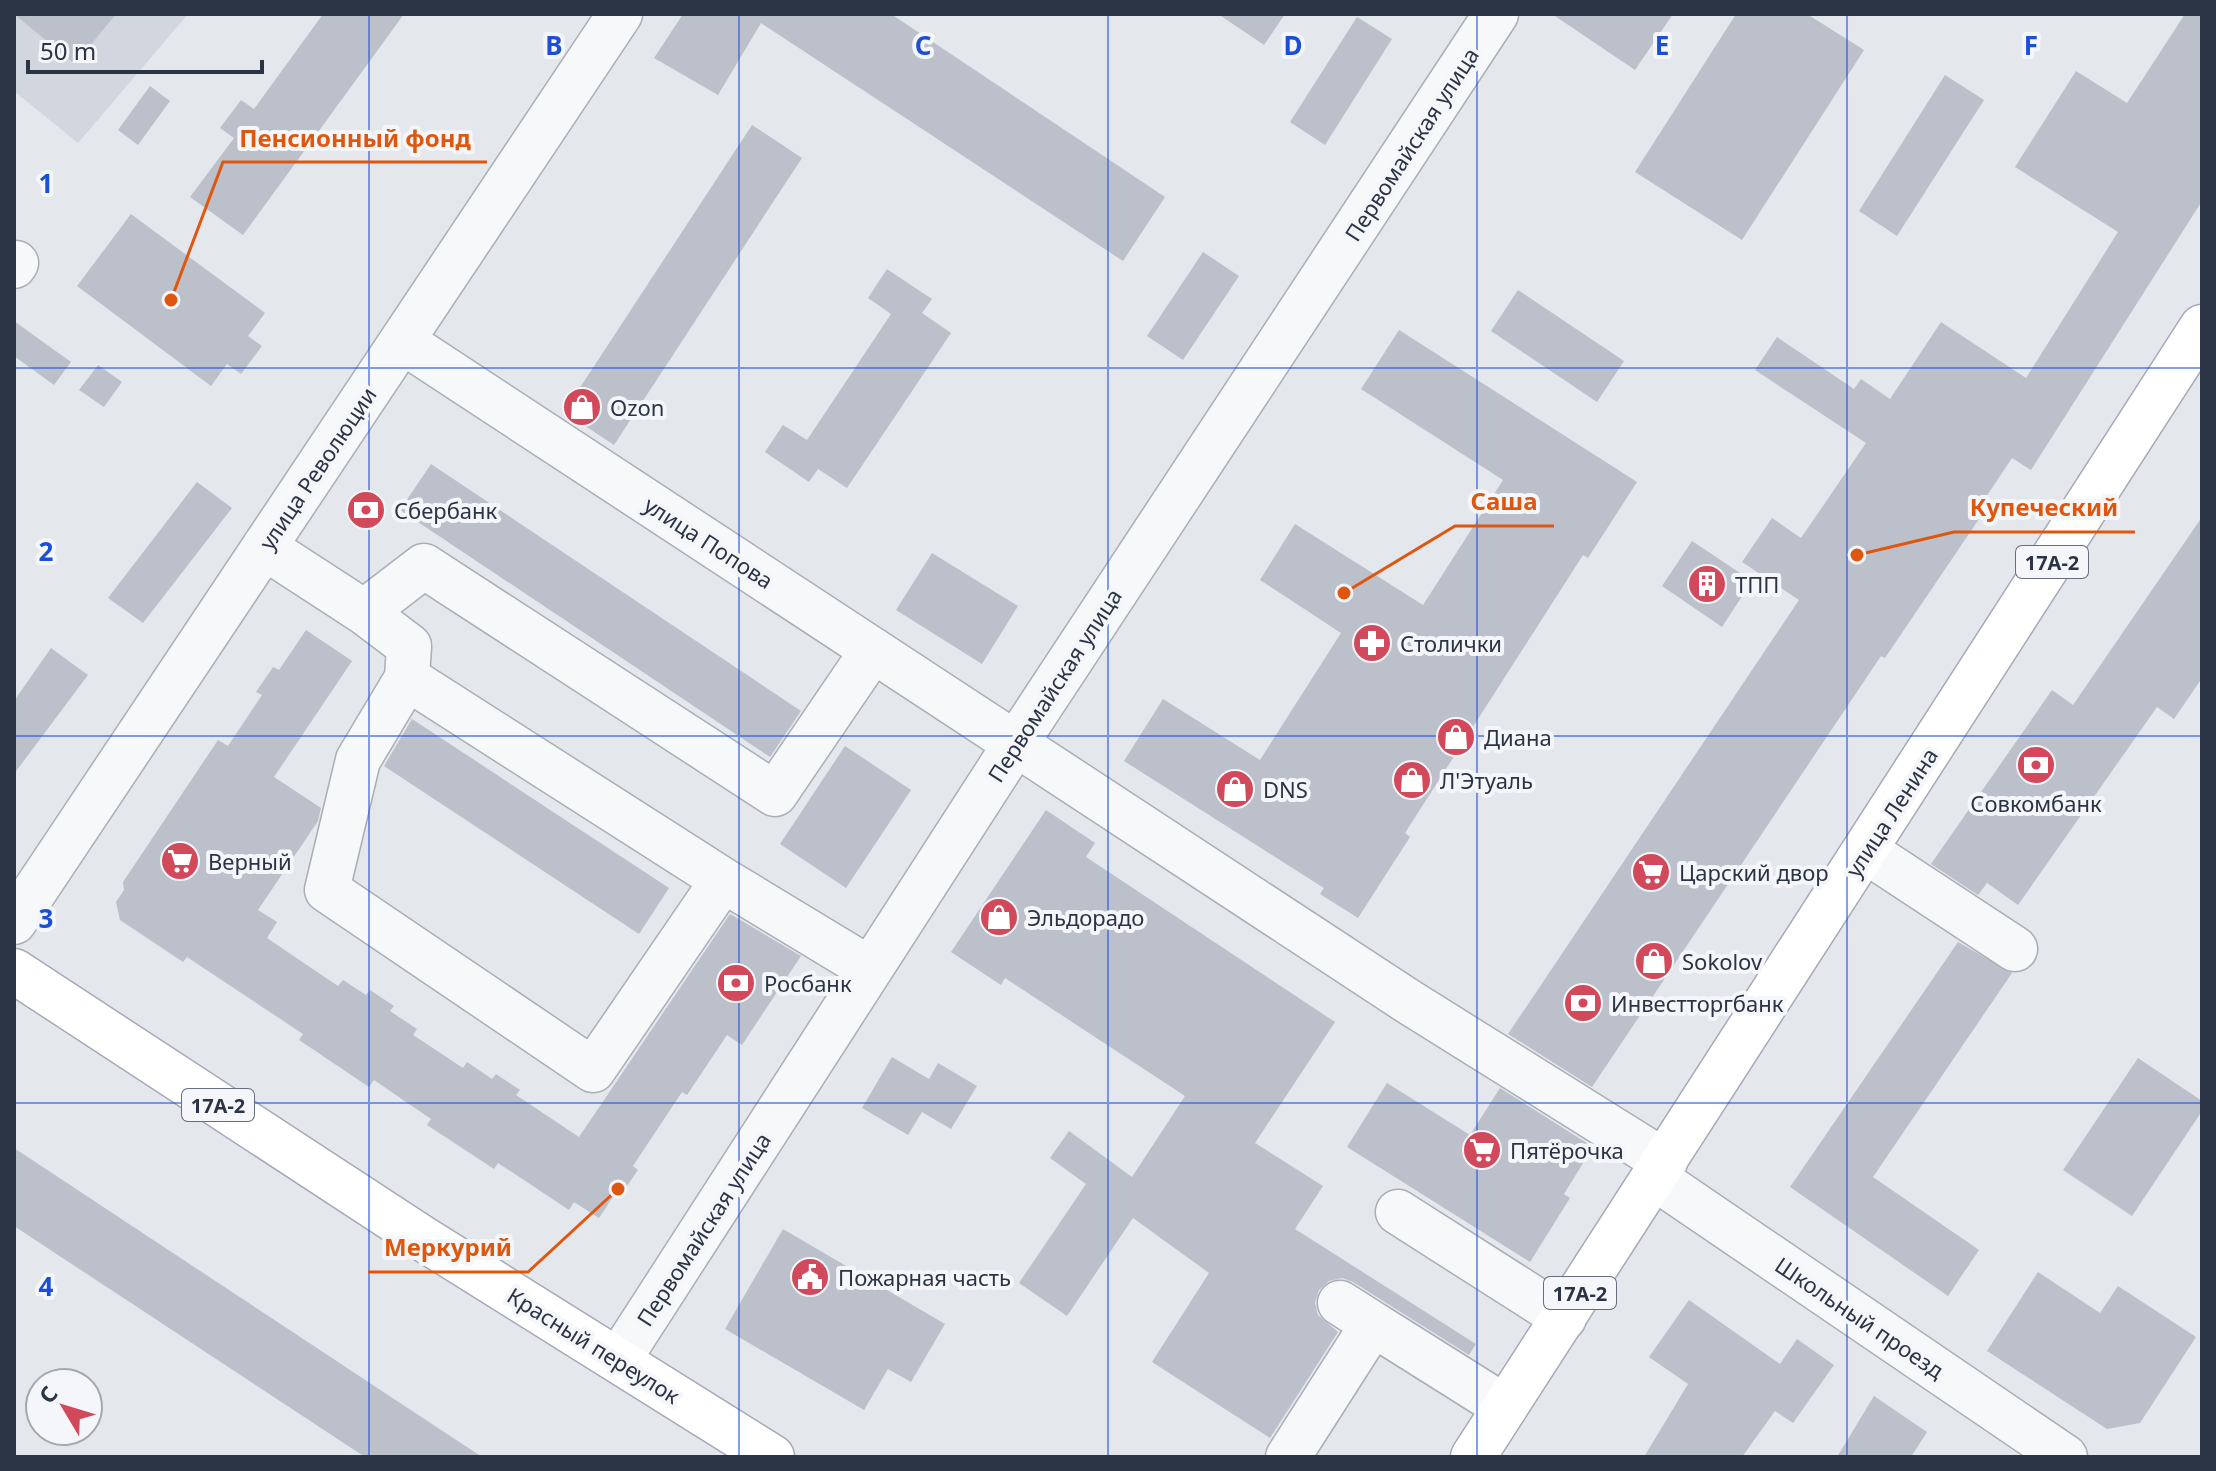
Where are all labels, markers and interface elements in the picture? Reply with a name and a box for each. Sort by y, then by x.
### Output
scale bar [28,24,262,74]
text: B [545,27,563,63]
text: C [915,27,931,63]
text: D [1283,27,1303,63]
text: E [1655,27,1669,63]
text: F [2024,27,2038,63]
text: 50 m [40,34,96,67]
street label: Первомайская улица [1337,41,1485,247]
callout: Пенсионный фонд [223,114,487,162]
text: Пенсионный фонд [239,121,471,154]
text: 1 [39,165,53,201]
street label: улица Революции [251,381,383,555]
shop icon: Ozon [561,386,603,428]
place label: Ozon [610,392,664,422]
callout: Саша [1455,478,1554,526]
text: Саша [1471,484,1537,517]
callout: Купеческий [1954,484,2135,532]
bank icon: Сбербанк [345,489,387,531]
street label: улица Попова [639,489,779,595]
text: Купеческий [1970,490,2118,523]
place label: Сбербанк [394,495,498,525]
text: 2 [39,533,54,569]
road number: 17А-2 [2016,546,2088,578]
building icon: ТПП [1686,563,1728,605]
place label: ТПП [1735,569,1779,599]
street label: Первомайская улица [980,582,1128,788]
pharmacy icon: Столички [1351,622,1393,664]
place label: Столички [1400,628,1502,658]
shop icon: Диана [1435,716,1477,758]
place label: Диана [1484,722,1552,752]
street label: улица Ленина [1838,742,1944,882]
bank icon: Совкомбанк [2015,744,2057,786]
shop icon: Л'Этуаль [1391,759,1433,801]
place label: Л'Этуаль [1440,765,1533,795]
shop icon: DNS [1214,768,1256,810]
place label: DNS [1263,774,1308,804]
place label: Совкомбанк [1970,788,2102,818]
supermarket icon: Верный [159,840,201,882]
place label: Верный [208,846,292,876]
supermarket icon: Царский двор [1630,851,1672,893]
place label: Царский двор [1679,857,1829,887]
shop icon: Эльдорадо [978,896,1020,938]
text: 3 [39,900,53,936]
place label: Эльдорадо [1027,902,1144,932]
shop icon: Sokolov [1633,940,1675,982]
place label: Sokolov [1682,946,1763,976]
bank icon: Росбанк [715,962,757,1004]
place label: Росбанк [764,968,852,998]
bank icon: Инвестторгбанк [1562,982,1604,1024]
place label: Инвестторгбанк [1611,988,1784,1018]
road number: 17А-2 [182,1089,254,1121]
street label: Первомайская улица [629,1126,777,1332]
supermarket icon: Пятёрочка [1461,1129,1503,1171]
place label: Пятёрочка [1510,1135,1624,1165]
callout: Меркурий [368,1224,528,1272]
text: Меркурий [384,1230,512,1263]
street label: Школьный проезд [1770,1249,1951,1385]
public building icon: Пожарная часть [789,1256,831,1298]
place label: Пожарная часть [838,1262,1011,1292]
text: 4 [39,1268,54,1304]
road number: 17А-2 [1544,1277,1616,1309]
street label: Красный переулок [502,1280,686,1410]
north arrow [24,1367,104,1447]
text: С [31,1379,64,1409]

